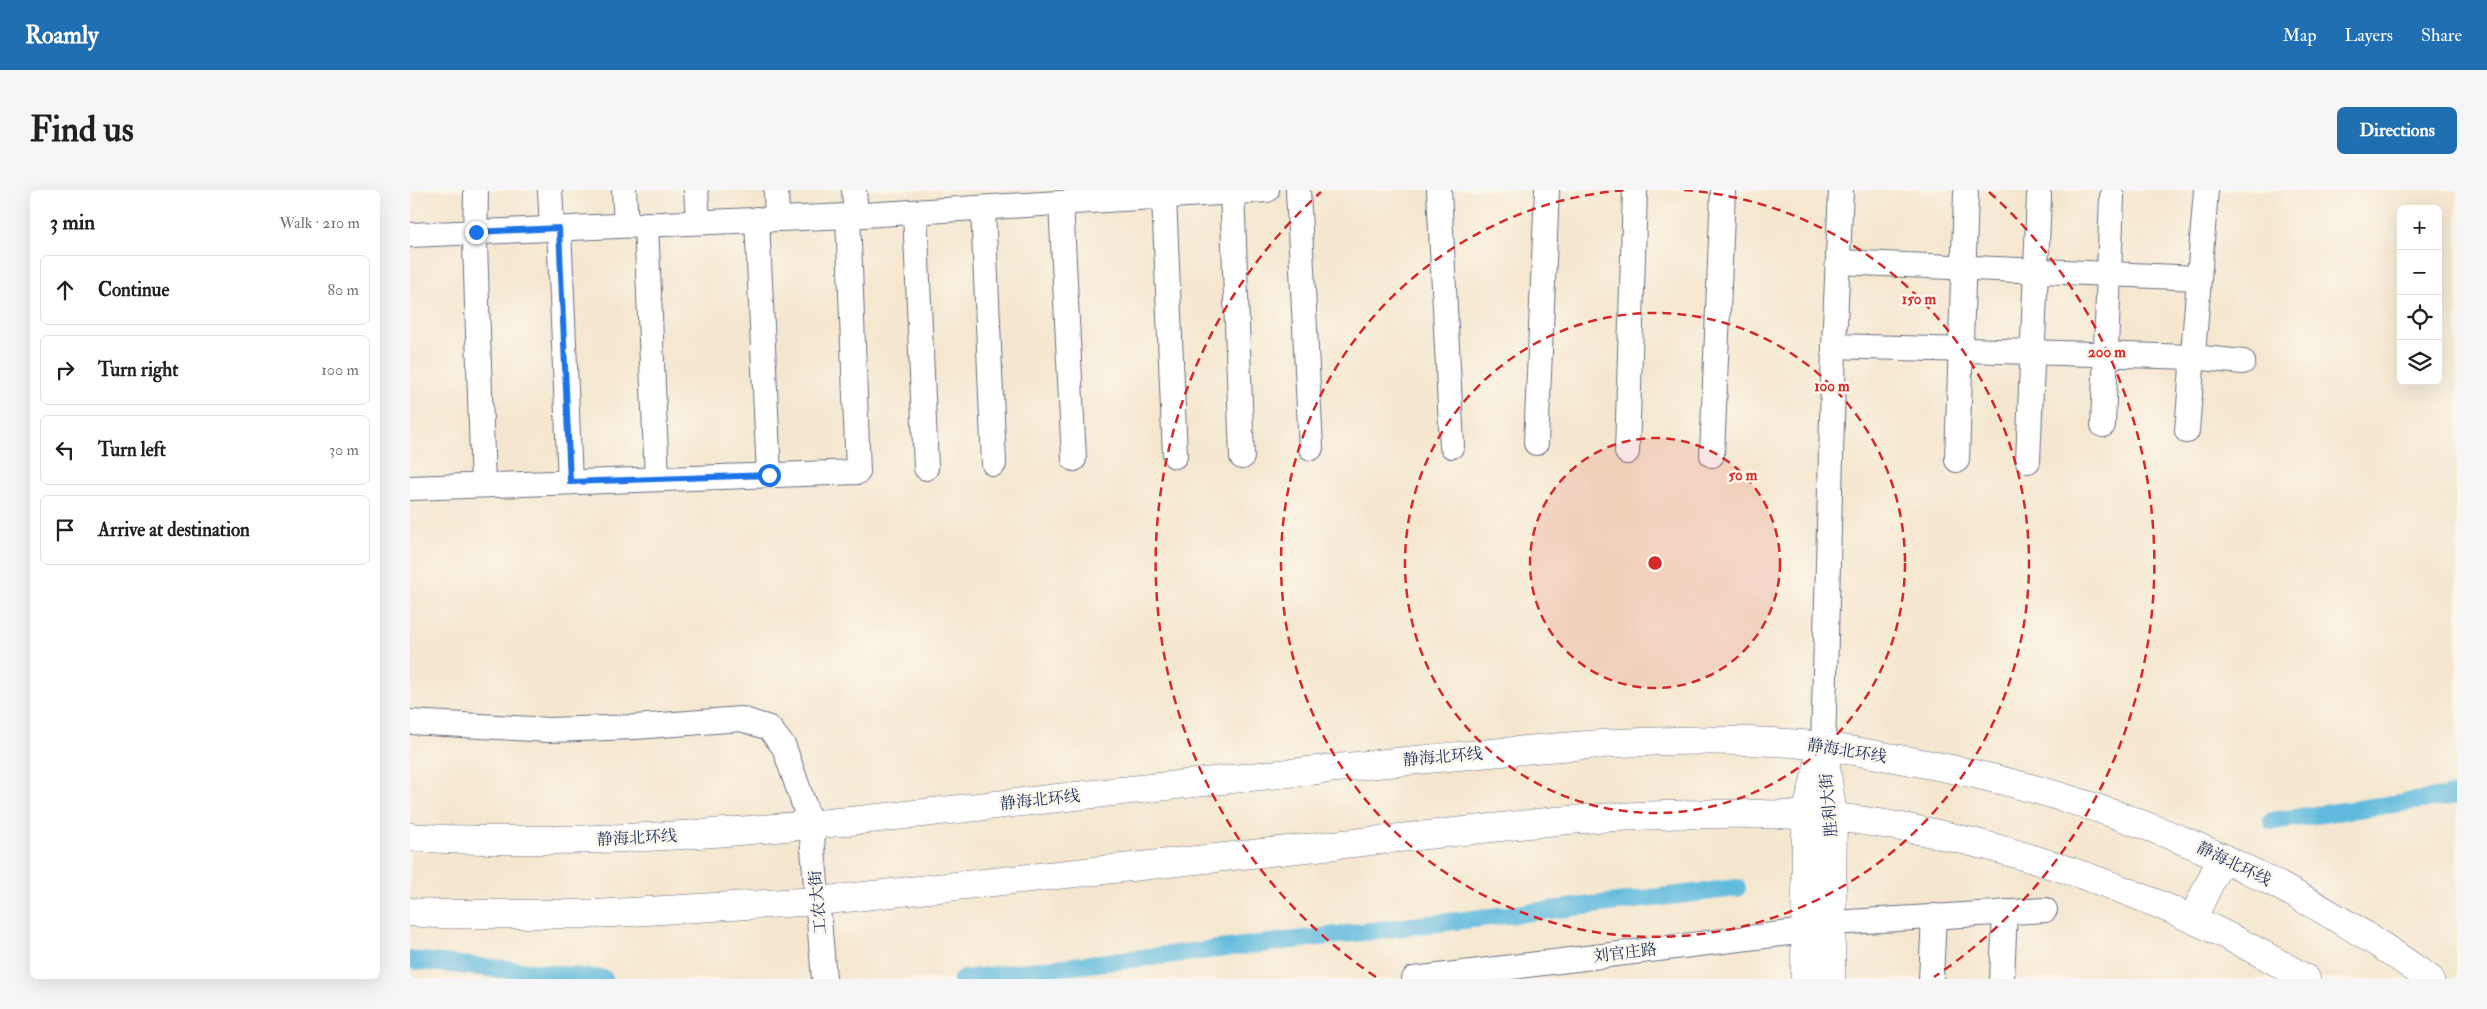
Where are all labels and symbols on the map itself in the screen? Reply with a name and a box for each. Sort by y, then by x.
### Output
route end [465,221,488,244]
text: 150 m [1902,290,1936,309]
text: 200 m [2088,343,2126,362]
text: 100 m [1814,377,1850,396]
route start [758,464,781,487]
text: 50 m [1729,466,1758,485]
centre of rings [1646,554,1664,572]
street label: 静海北环线 [1806,735,1888,767]
street label: 静海北环线 [1402,744,1484,770]
street label: 胜利大街 [1816,772,1842,838]
street label: 静海北环线 [999,786,1081,814]
street label: 静海北环线 [597,826,677,850]
street label: 静海北环线 [2194,837,2274,891]
street label: 工农大街 [805,869,831,935]
street label: 刘官庄路 [1592,939,1658,967]

